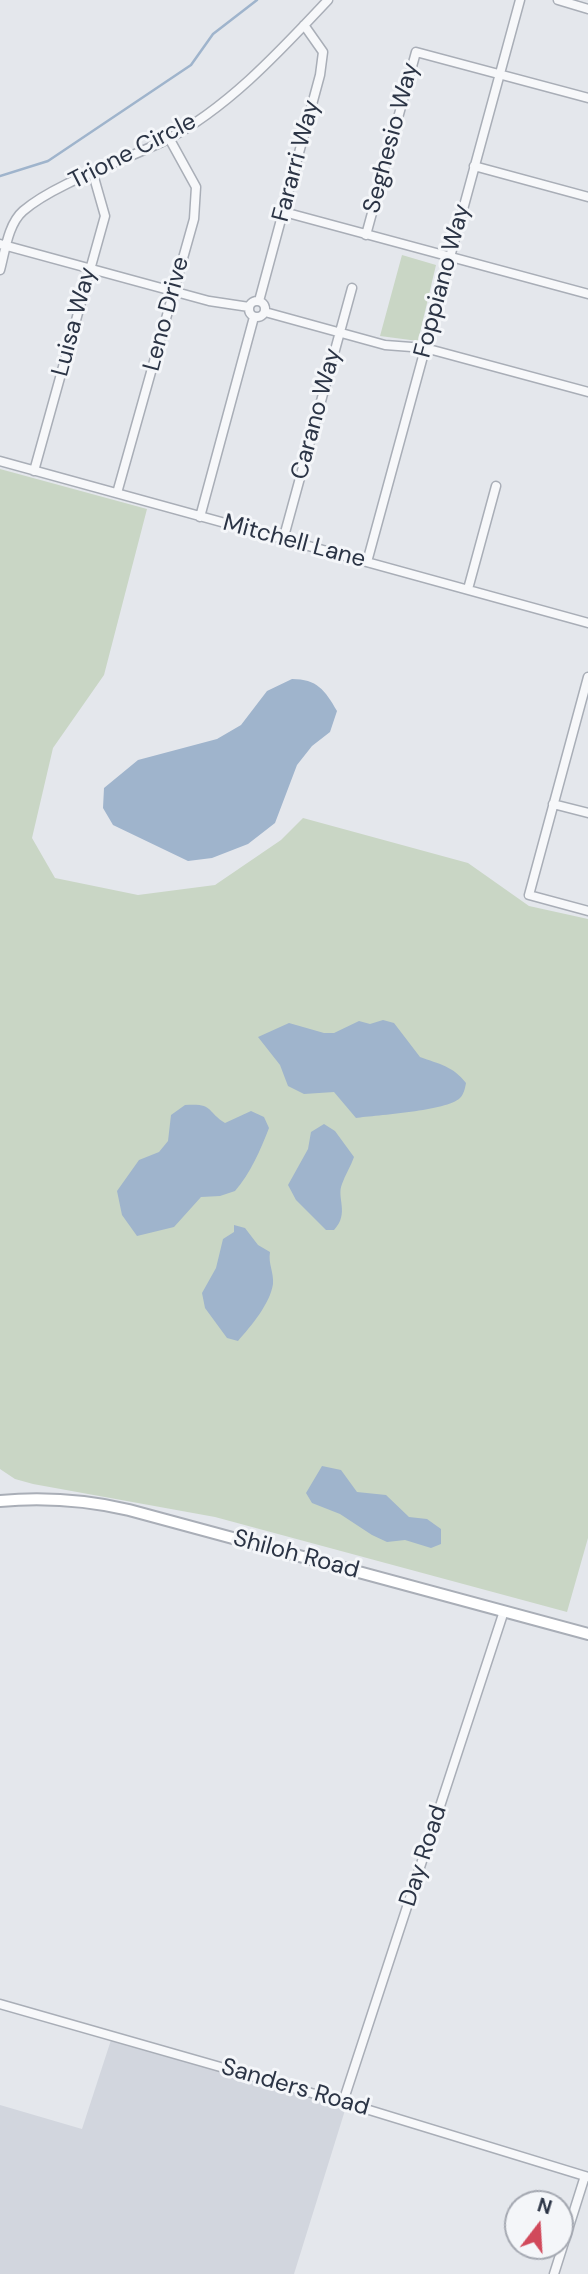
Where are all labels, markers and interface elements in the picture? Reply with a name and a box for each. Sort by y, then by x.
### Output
street label: Seghesio Way [358,59,426,217]
street label: Fararri Way [267,97,327,225]
street label: Trione Circle [65,108,201,196]
street label: Foppiano Way [409,201,477,361]
street label: Leno Drive [138,254,196,374]
street label: Luisa Way [47,264,103,380]
street label: Carano Way [286,345,348,483]
street label: Mitchell Lane [220,509,368,575]
street label: Shiloh Road [230,1524,362,1586]
street label: Day Road [394,1802,454,1910]
street label: Sanders Road [218,2053,372,2123]
north arrow [504,2190,574,2260]
text: N [534,2192,555,2220]

